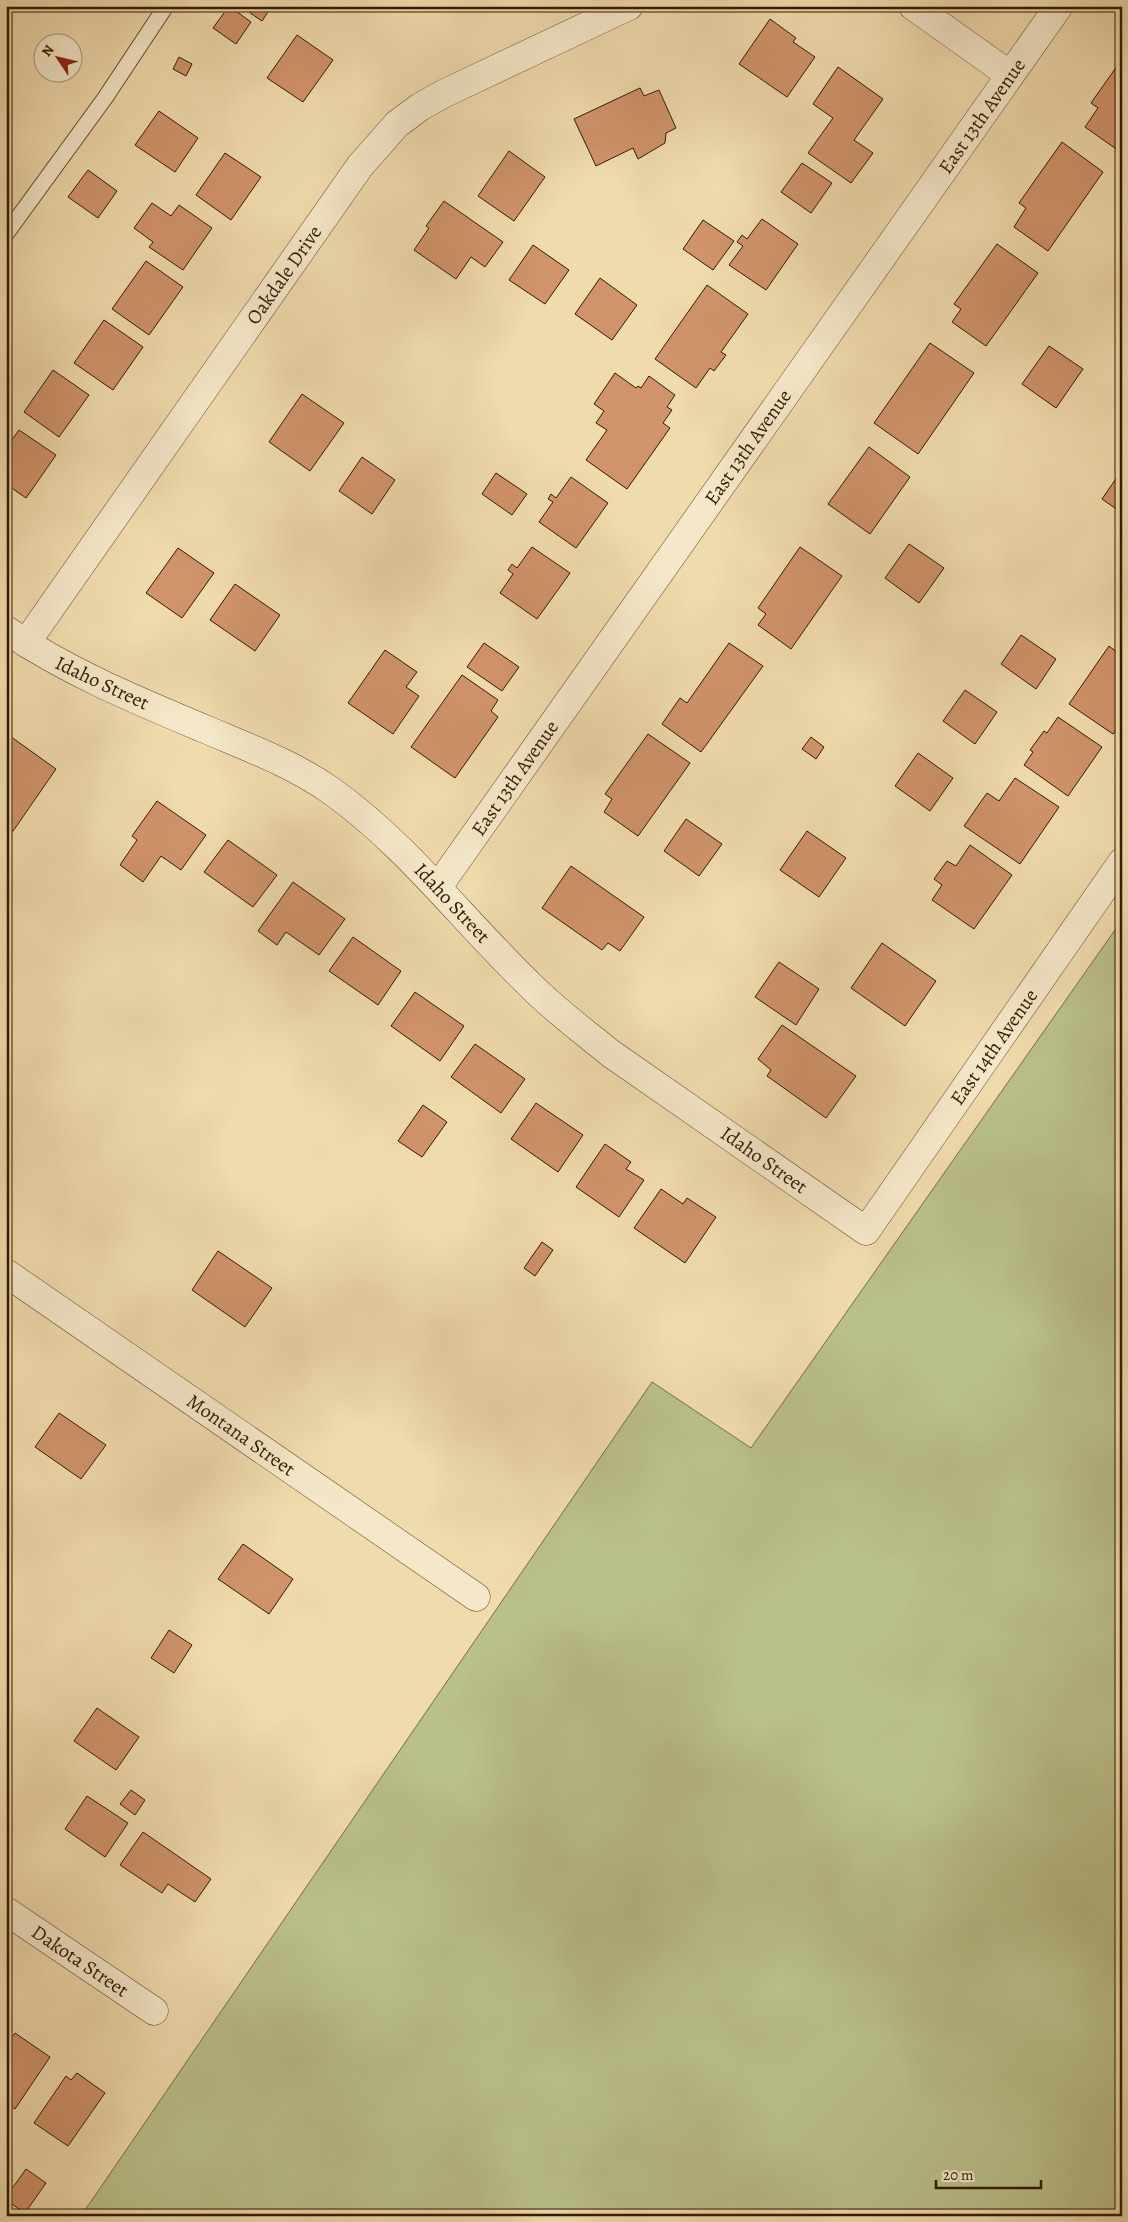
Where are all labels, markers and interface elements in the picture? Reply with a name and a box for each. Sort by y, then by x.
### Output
north arrow [32,32,82,82]
text: N [37,41,58,60]
street label: East 13th Avenue [932,53,1032,179]
street label: Oakdale Drive [240,220,328,330]
street label: East 13th Avenue [698,384,798,510]
street label: Idaho Street [51,649,154,717]
street label: East 13th Avenue [465,715,565,841]
street label: Idaho Street [408,857,496,949]
street label: East 14th Avenue [944,984,1044,1110]
street label: Idaho Street [715,1120,813,1200]
street label: Montana Street [181,1388,301,1483]
street label: Dakota Street [26,1919,134,2004]
scale bar [936,2157,1040,2189]
text: 20 m [943,2165,974,2185]

